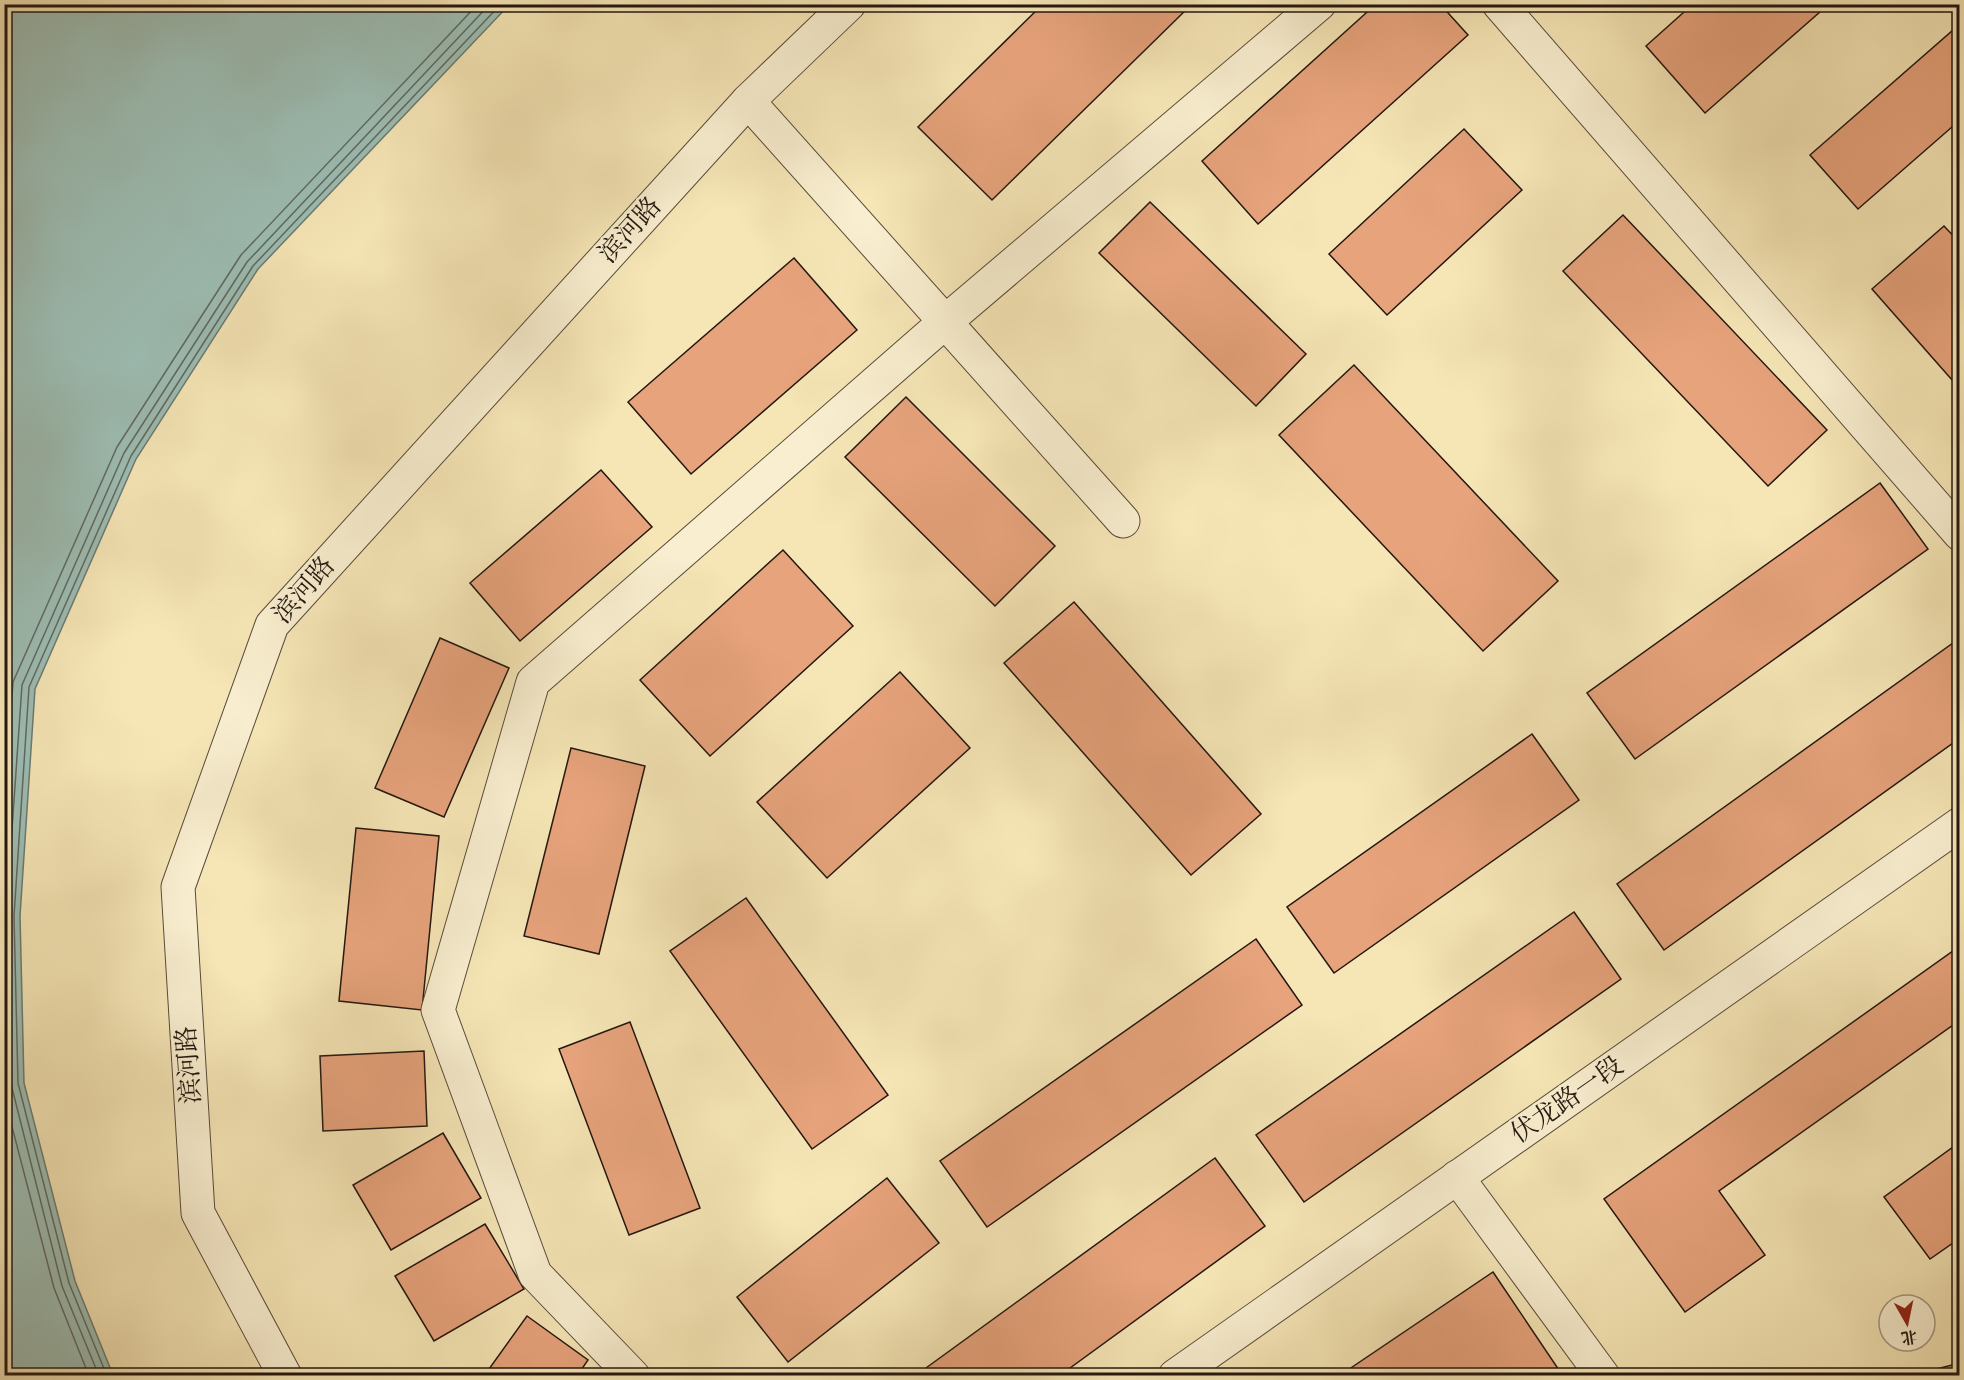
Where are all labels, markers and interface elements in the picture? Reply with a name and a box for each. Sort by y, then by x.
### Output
street label: 滨河路 [592,190,668,270]
street label: 滨河路 [266,550,342,630]
street label: 滨河路 [170,1025,208,1105]
street label: 伏龙路一段 [1505,1050,1629,1150]
north arrow [1877,1293,1937,1353]
text: 北 [1900,1326,1919,1348]

